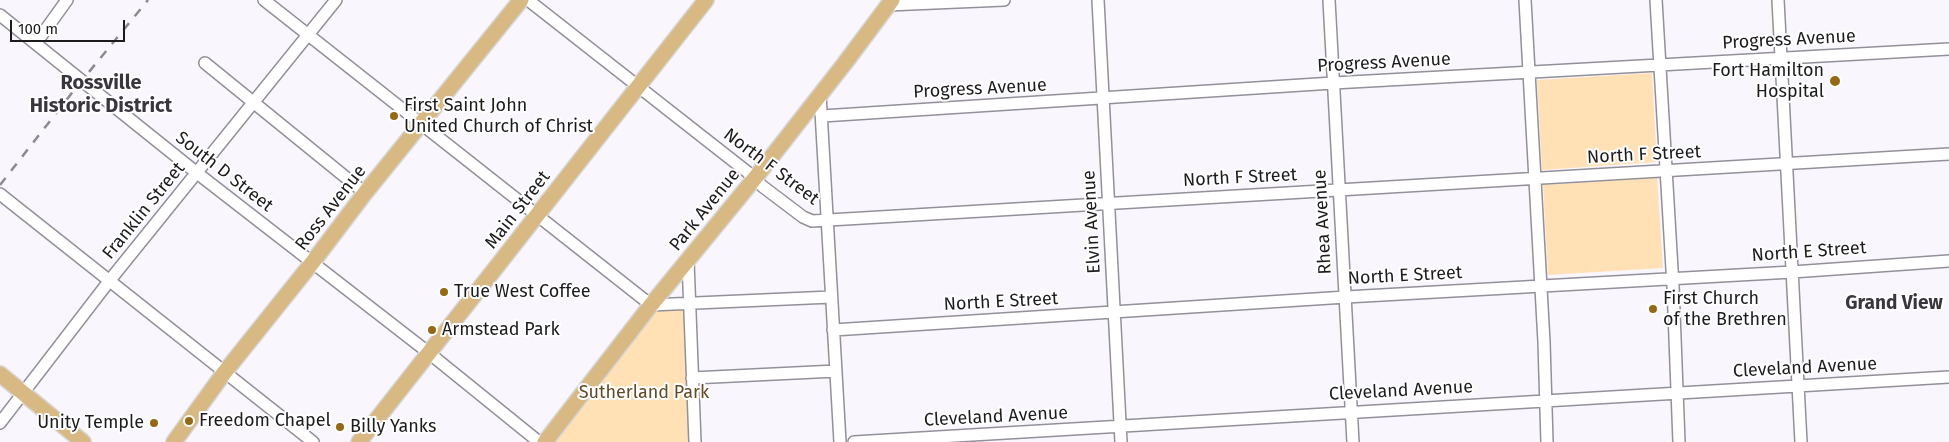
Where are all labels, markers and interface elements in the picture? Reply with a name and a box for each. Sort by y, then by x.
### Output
scale bar [12,10,128,42]
text: 100 m [18,20,58,38]
street label: Progress Avenue [1722,26,1856,54]
street label: Progress Avenue [1317,49,1451,77]
place label: Fort Hamilton Hospital [1712,60,1824,102]
district label: Rossville Historic District [30,71,172,118]
marker: Fort Hamilton Hospital [1828,74,1842,88]
street label: Progress Avenue [913,75,1047,103]
place label: First Saint John United Church of Christ [404,95,593,138]
marker: First Saint John United Church of Christ [388,110,400,122]
street label: North F Street [719,124,823,210]
street label: South D Street [171,127,277,217]
street label: North F Street [1587,141,1701,169]
street label: Franklin Street [98,158,190,264]
street label: Ross Avenue [291,161,371,255]
street label: Park Avenue [665,164,745,256]
street label: North F Street [1183,164,1297,192]
street label: Main Street [481,167,555,253]
street label: Rhea Avenue [1309,169,1337,275]
street label: Elvin Avenue [1079,170,1105,274]
street label: North E Street [1751,237,1867,267]
street label: North E Street [1347,262,1463,290]
place label: True West Coffee [454,281,591,303]
marker: True West Coffee [438,286,450,298]
street label: North E Street [943,288,1059,316]
place label: First Church of the Brethren [1663,288,1787,330]
district label: Grand View [1845,293,1943,315]
marker: First Church of the Brethren [1647,303,1659,315]
place label: Armstead Park [442,319,560,341]
marker: Armstead Park [426,324,438,336]
street label: Cleveland Avenue [1732,353,1878,383]
street label: Cleveland Avenue [1328,376,1474,406]
park label: Sutherland Park [579,382,709,404]
street label: Cleveland Avenue [923,402,1069,432]
place label: Freedom Chapel [199,410,331,432]
place label: Unity Temple [37,412,144,434]
marker: Freedom Chapel [183,415,195,427]
place label: Billy Yanks [350,416,436,438]
marker: Unity Temple [148,417,160,429]
marker: Billy Yanks [334,421,346,433]

